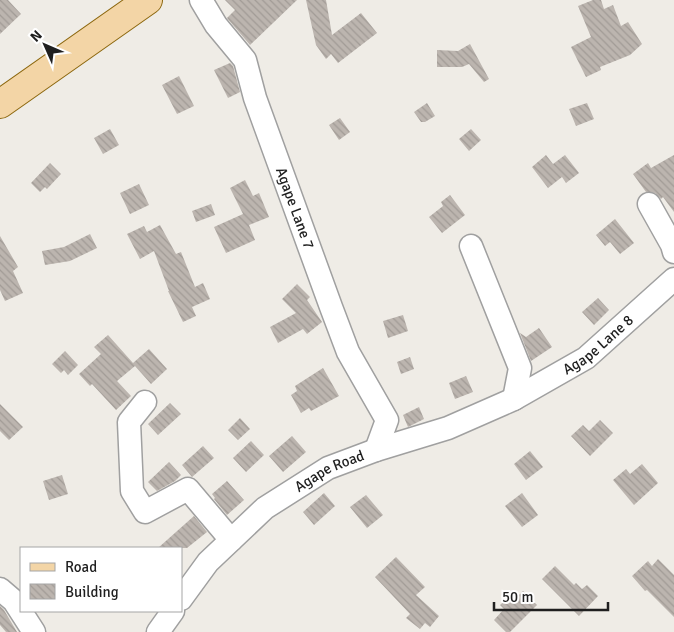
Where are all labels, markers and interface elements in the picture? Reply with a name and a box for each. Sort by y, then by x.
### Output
north arrow [20,20,70,70]
text: N [27,27,46,46]
street label: Agape Lane 7 [272,165,318,251]
street label: Agape Lane 8 [560,311,637,378]
street label: Agape Road [291,446,367,496]
legend [20,547,182,612]
text: Road [65,558,97,576]
scale bar [494,580,608,612]
text: Building [65,583,119,601]
text: 50 m [502,588,533,606]

